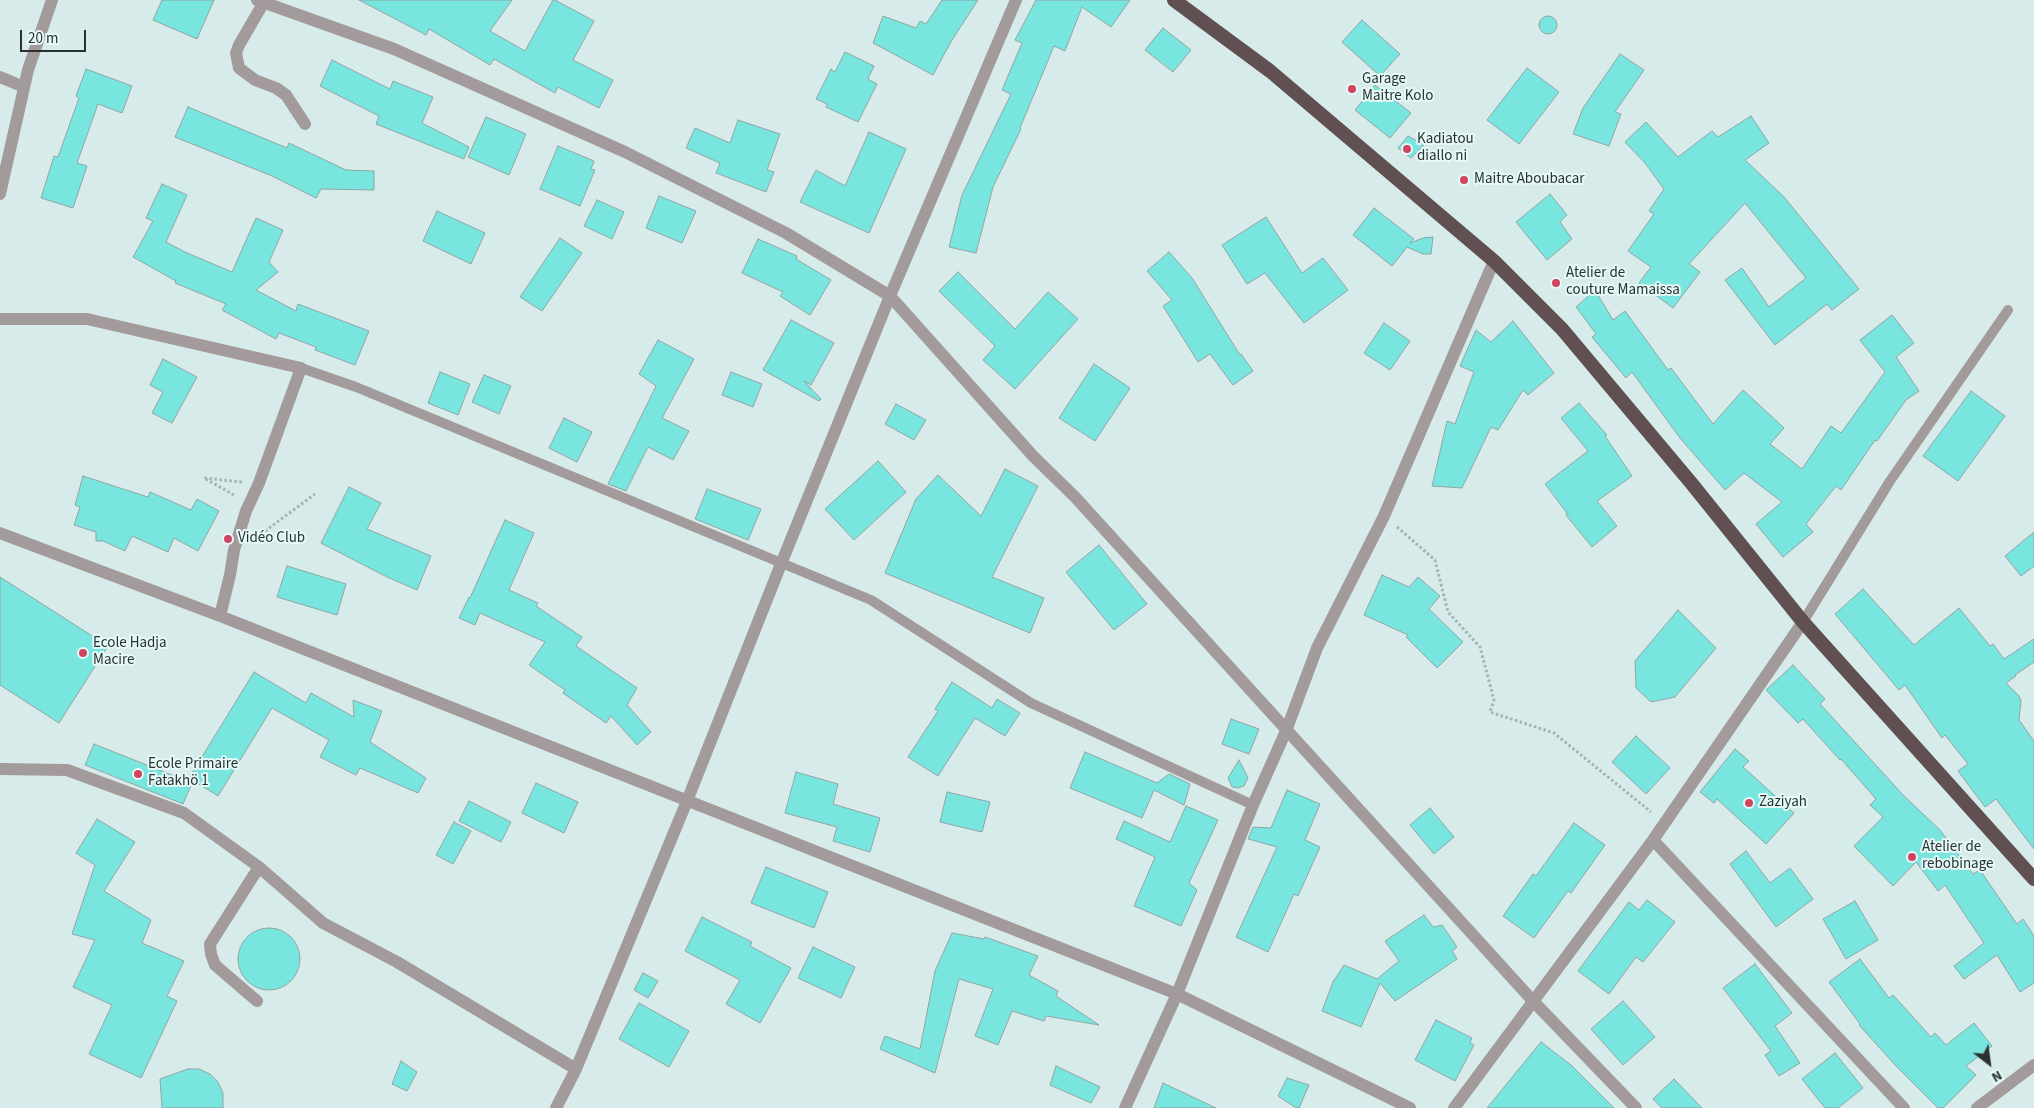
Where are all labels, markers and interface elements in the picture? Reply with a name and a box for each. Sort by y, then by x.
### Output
scale bar [22,20,89,52]
text: 20 m [28,28,58,49]
place label: Garage Maitre Kolo [1362,71,1433,106]
marker: Garage Maitre Kolo [1346,83,1358,95]
place label: Kadiatou diallo ni [1417,131,1474,166]
marker: Kadiatou diallo ni [1401,143,1413,155]
place label: Maitre Aboubacar [1474,171,1585,189]
marker: Maitre Aboubacar [1458,174,1470,186]
place label: Atelier de couture Mamaissa [1566,265,1680,300]
marker: Atelier de couture Mamaissa [1550,277,1562,289]
place label: Vidéo Club [238,530,305,548]
marker: Vidéo Club [222,533,234,545]
place label: Ecole Hadja Macire [93,635,167,670]
marker: Ecole Hadja Macire [77,647,89,659]
place label: Ecole Primaire Fatakhö 1 [148,756,238,791]
marker: Ecole Primaire Fatakhö 1 [132,768,144,780]
place label: Zaziyah [1759,794,1807,812]
marker: Zaziyah [1743,797,1755,809]
place label: Atelier de rebobinage [1922,839,1993,874]
marker: Atelier de rebobinage [1906,851,1918,863]
north arrow [1964,1038,2014,1088]
text: N [1987,1065,2006,1087]

